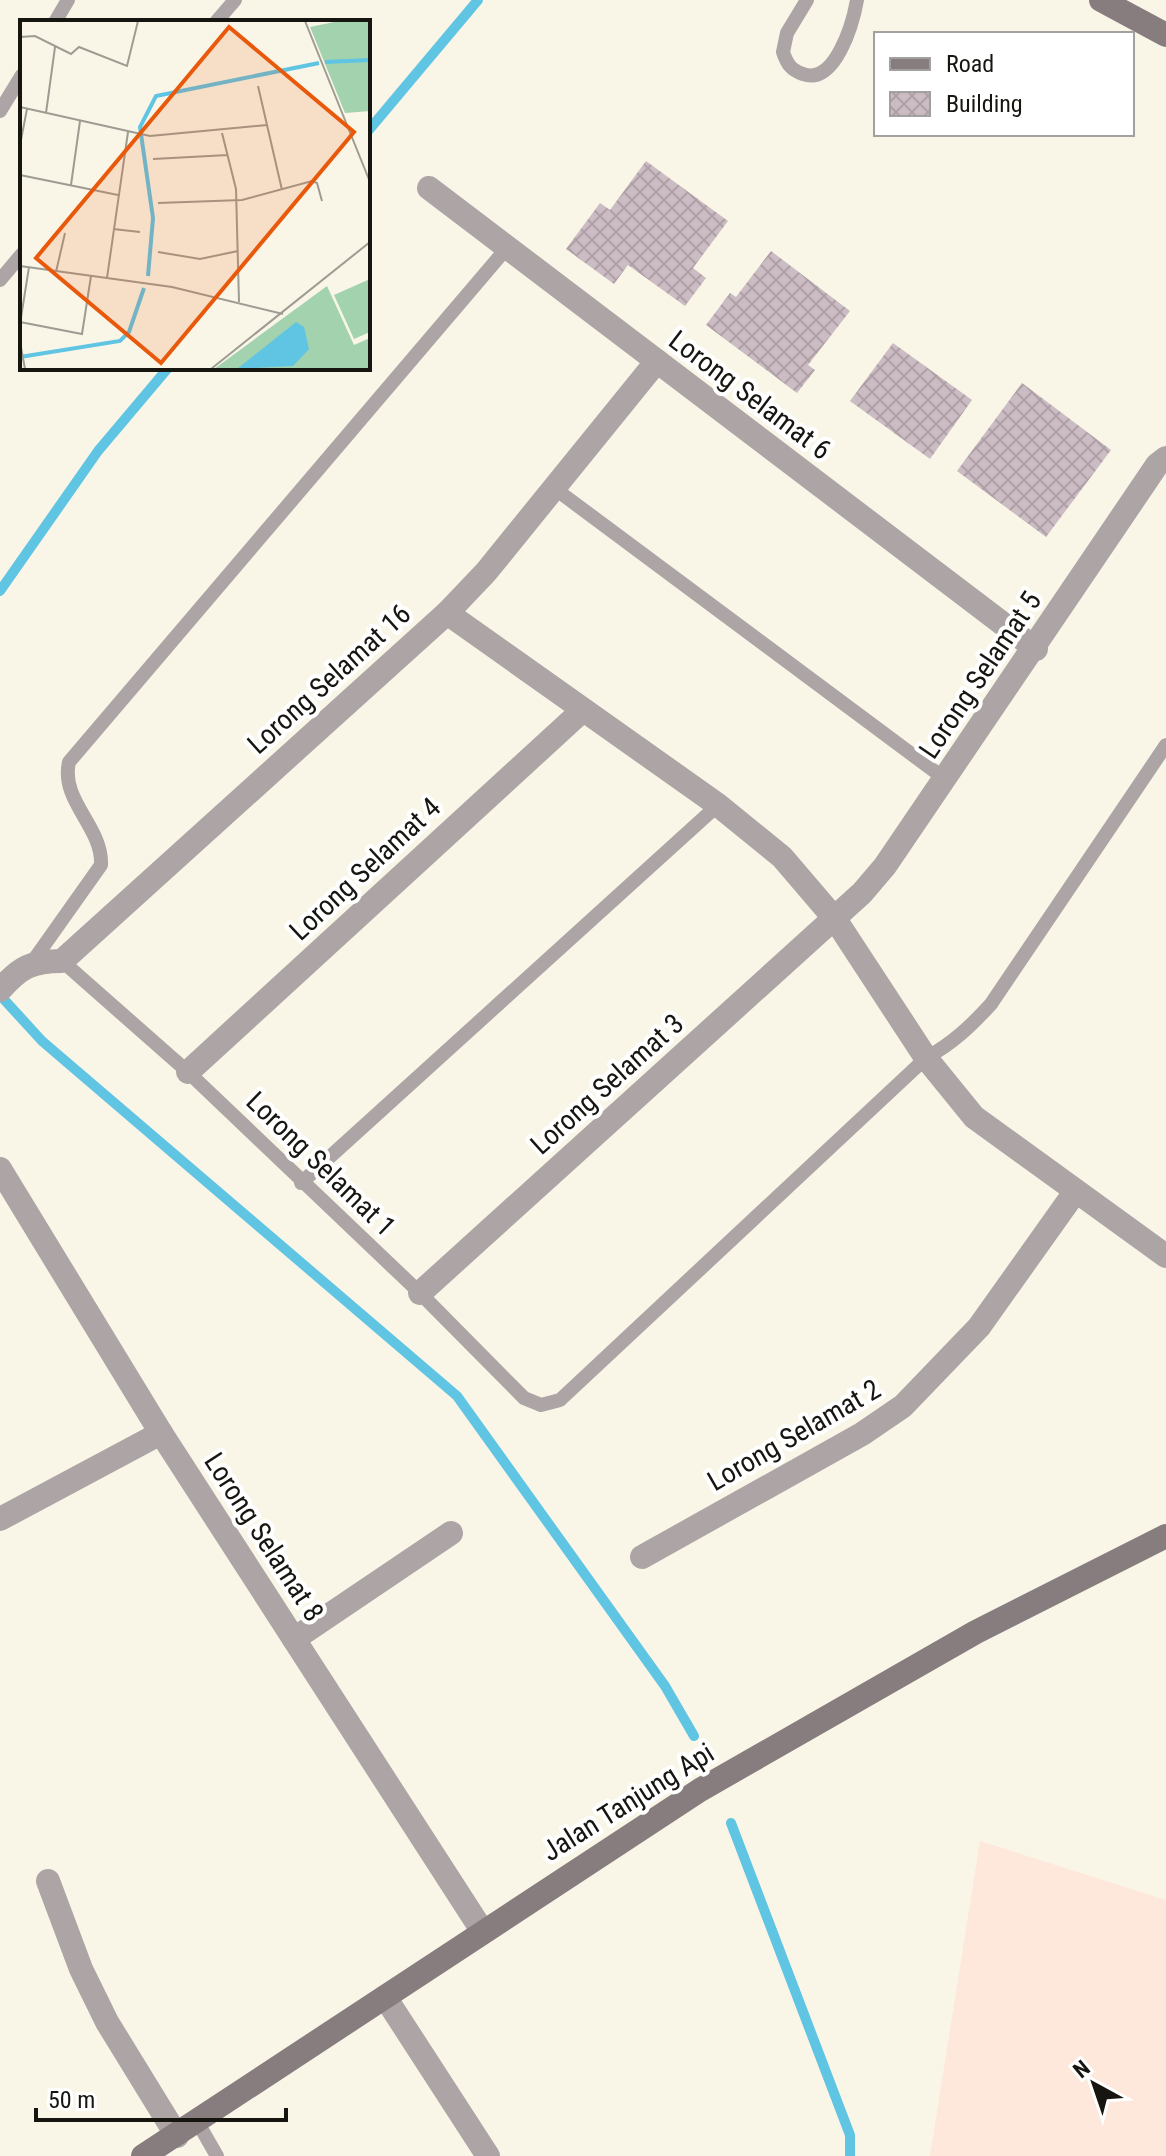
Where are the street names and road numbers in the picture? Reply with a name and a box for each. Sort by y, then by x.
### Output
street label: Lorong Selamat 6 [663,323,837,467]
street label: Lorong Selamat 5 [912,585,1048,765]
street label: Lorong Selamat 16 [241,597,417,761]
street label: Lorong Selamat 4 [283,791,447,947]
street label: Lorong Selamat 3 [524,1007,690,1161]
street label: Lorong Selamat 1 [240,1085,402,1243]
street label: Lorong Selamat 2 [702,1372,886,1498]
street label: Lorong Selamat 8 [197,1447,331,1627]
street label: Jalan Tanjung Api [536,1736,720,1868]

